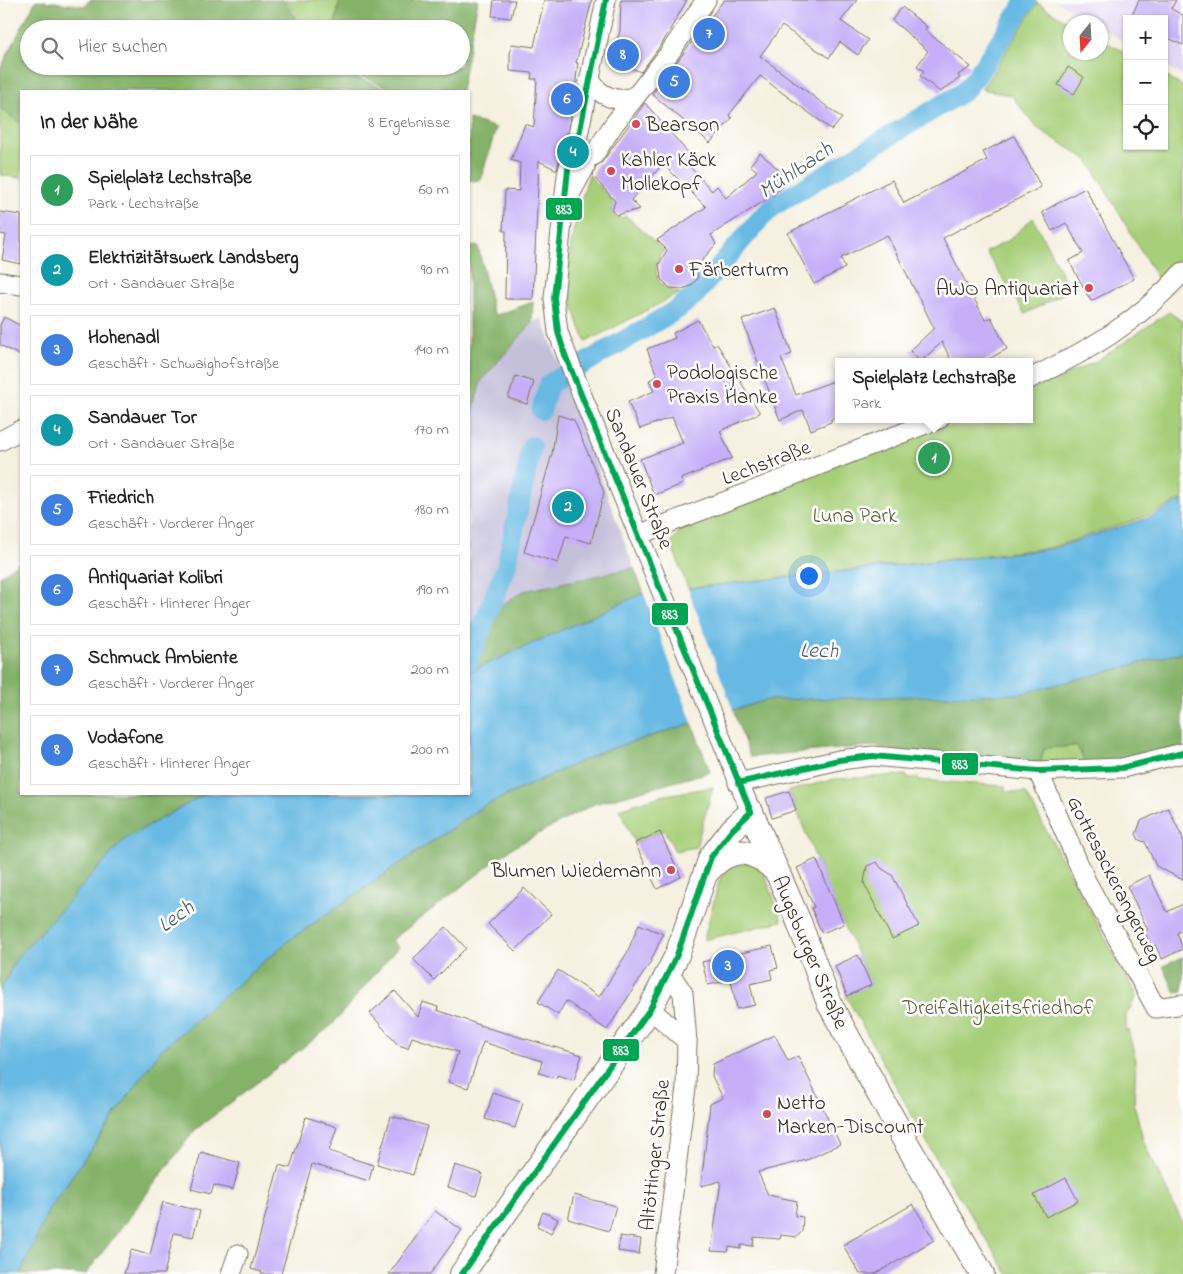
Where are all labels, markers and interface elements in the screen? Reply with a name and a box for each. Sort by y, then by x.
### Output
pin: 7 [693,15,725,53]
north arrow [1063,15,1108,60]
map controls [1123,15,1168,150]
button: + [1123,15,1168,60]
search box [20,20,470,75]
icon: search [38,34,66,62]
text: Hier suchen [78,34,167,61]
pin: 8 [607,36,639,74]
button: − [1123,60,1168,105]
pin: 5 [658,63,690,101]
pin: 6 [551,80,583,118]
button: locate [1123,105,1168,150]
text: In der Nähe [40,108,138,138]
text: 8 Ergebnisse [368,111,450,135]
place label: Bearson [645,111,719,141]
marker: Bearson [630,118,642,130]
pin: 4 [557,133,589,171]
water label: Mühlbach [753,135,841,208]
place label: Kahler Käck Mollekopf [621,146,717,200]
text: Spielplatz Lechstraße [88,165,252,192]
marker: Kahler Käck Mollekopf [605,165,617,177]
text: 1 [54,178,60,202]
text: 60 m [419,178,449,202]
text: Park · Lechstraße [88,192,199,216]
line badge: 883 [545,197,583,221]
text: 883 [555,200,572,221]
text: Elektrizitätswerk Landsberg [88,245,299,272]
place label: Färberturm [688,256,789,286]
text: 2 [53,258,61,282]
text: 90 m [421,258,449,282]
marker: Färberturm [673,263,685,275]
text: Ort · Sandauer Straße [88,272,235,296]
place label: AWO Antiquariat [936,275,1079,305]
marker: AWO Antiquariat [1083,282,1095,294]
text: Hohenadl [88,325,159,352]
text: 3 [54,338,60,362]
text: 140 m [414,338,449,362]
text: Geschäft · Schwaighofstraße [88,352,279,376]
popup [835,358,1033,423]
place label: Podologische Praxis Hanke [667,359,779,413]
text: Spielplatz Lechstraße [852,365,1016,392]
marker: Podologische Praxis Hanke [651,378,663,390]
text: Park [852,392,881,416]
street label: Sandauer Straße [596,403,680,555]
text: Sandauer Tor [88,405,197,432]
text: 4 [54,418,60,442]
text: 170 m [414,418,449,442]
text: Ort · Sandauer Straße [88,432,235,456]
street label: Lechstraße [718,433,816,494]
pin: 1 [918,439,950,477]
text: Friedrich [88,485,154,512]
pin: 2 [552,488,584,526]
text: 5 [52,498,62,522]
text: 180 m [415,498,449,522]
park label: Luna Park [813,502,898,532]
text: Geschäft · Vorderer Anger [88,512,255,536]
your location [796,563,822,589]
text: Antiquariat Kolibri [88,565,223,592]
text: 6 [53,578,61,602]
text: 190 m [416,578,449,602]
text: Geschäft · Hinterer Anger [88,592,250,616]
line badge: 883 [651,602,689,626]
text: 883 [661,605,678,626]
water label: Lech [800,636,839,668]
text: Schmuck Ambiente [88,645,237,672]
text: 7 [54,658,60,682]
text: 200 m [411,658,449,682]
text: Geschäft · Vorderer Anger [88,672,255,696]
text: Vodafone [88,725,163,752]
text: 8 [54,738,60,762]
text: 200 m [411,738,449,762]
text: Geschäft · Hinterer Anger [88,752,250,776]
line badge: 883 [941,752,979,776]
text: 883 [951,755,968,776]
street label: Gottesackerangerweg [1056,791,1168,970]
place label: Blumen Wiedemann [490,857,661,887]
marker: Blumen Wiedemann [665,864,677,876]
street label: Augsburger Straße [761,871,855,1035]
water label: Lech [152,893,202,942]
pin: 3 [712,947,744,985]
park label: Dreifaltigkeitsfriedhof [902,994,1094,1026]
line badge: 883 [602,1038,640,1062]
text: 883 [612,1041,629,1062]
street label: Altöttinger Straße [633,1077,681,1233]
place label: Netto Marken-Discount [777,1089,924,1143]
marker: Netto Marken-Discount [761,1108,773,1120]

